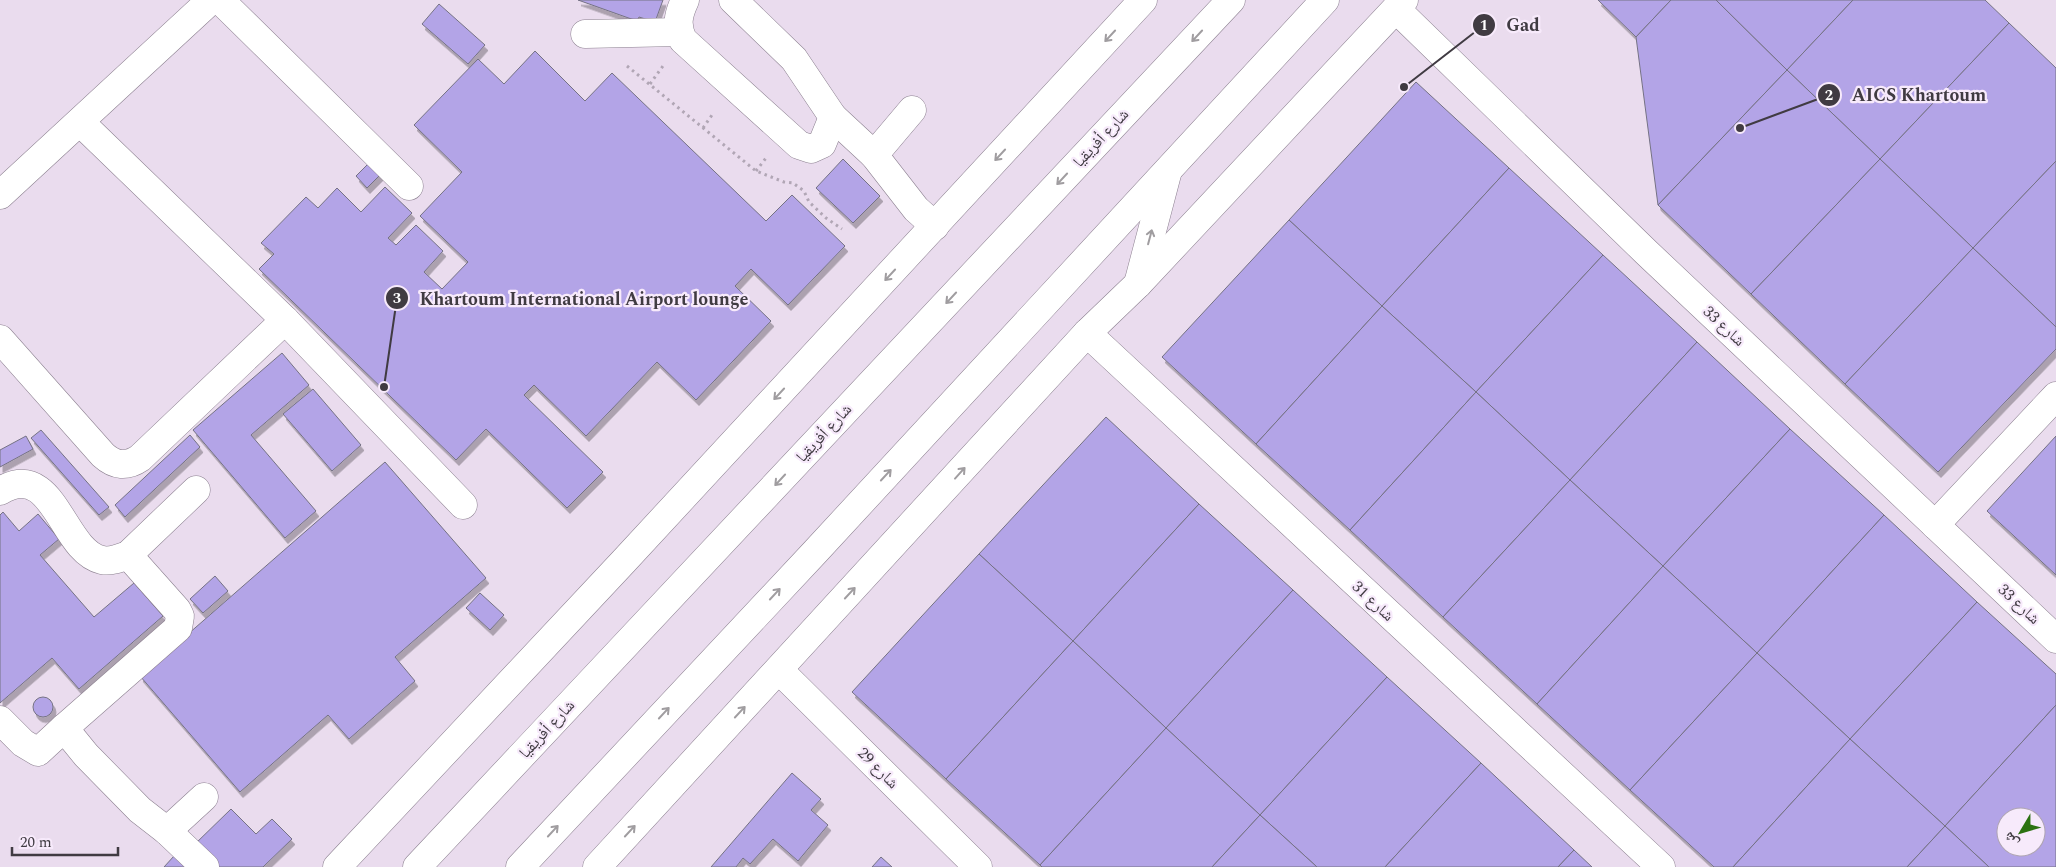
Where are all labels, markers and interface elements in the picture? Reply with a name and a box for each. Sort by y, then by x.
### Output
callout: Gad [1471,9,1550,42]
text: Gad [1506,12,1540,39]
text: 1 [1480,14,1488,37]
one-way arrow [1104,29,1116,42]
one-way arrow [1191,29,1203,42]
callout: AICS Khartoum [1817,79,1996,112]
text: AICS Khartoum [1852,82,1986,109]
text: 2 [1825,84,1833,107]
street label: شارع أفريقيا [1067,103,1135,173]
one-way arrow [994,149,1006,162]
one-way arrow [1056,173,1068,186]
one-way arrow [1146,229,1155,245]
one-way arrow [884,268,896,281]
callout: Khartoum International Airport lounge [384,282,758,315]
text: Khartoum International Airport lounge [419,286,749,313]
text: 3 [393,287,401,310]
one-way arrow [945,291,957,304]
street label: شارع 33 [1697,300,1751,352]
one-way arrow [773,387,785,400]
street label: شارع أفريقيا [790,398,858,468]
one-way arrow [954,466,966,479]
one-way arrow [880,469,892,482]
one-way arrow [774,474,786,486]
street label: شارع 31 [1346,575,1400,627]
street label: شارع 33 [1992,578,2046,630]
one-way arrow [844,586,856,599]
one-way arrow [769,588,781,601]
street label: شارع أفريقيا [513,694,581,764]
one-way arrow [734,705,746,718]
one-way arrow [658,706,670,719]
street label: شارع 29 [852,742,904,794]
north arrow [1996,807,2046,857]
scale bar [12,824,119,856]
one-way arrow [547,825,559,838]
one-way arrow [624,825,636,838]
text: ش [1998,827,2024,852]
text: 20 m [20,831,52,854]

